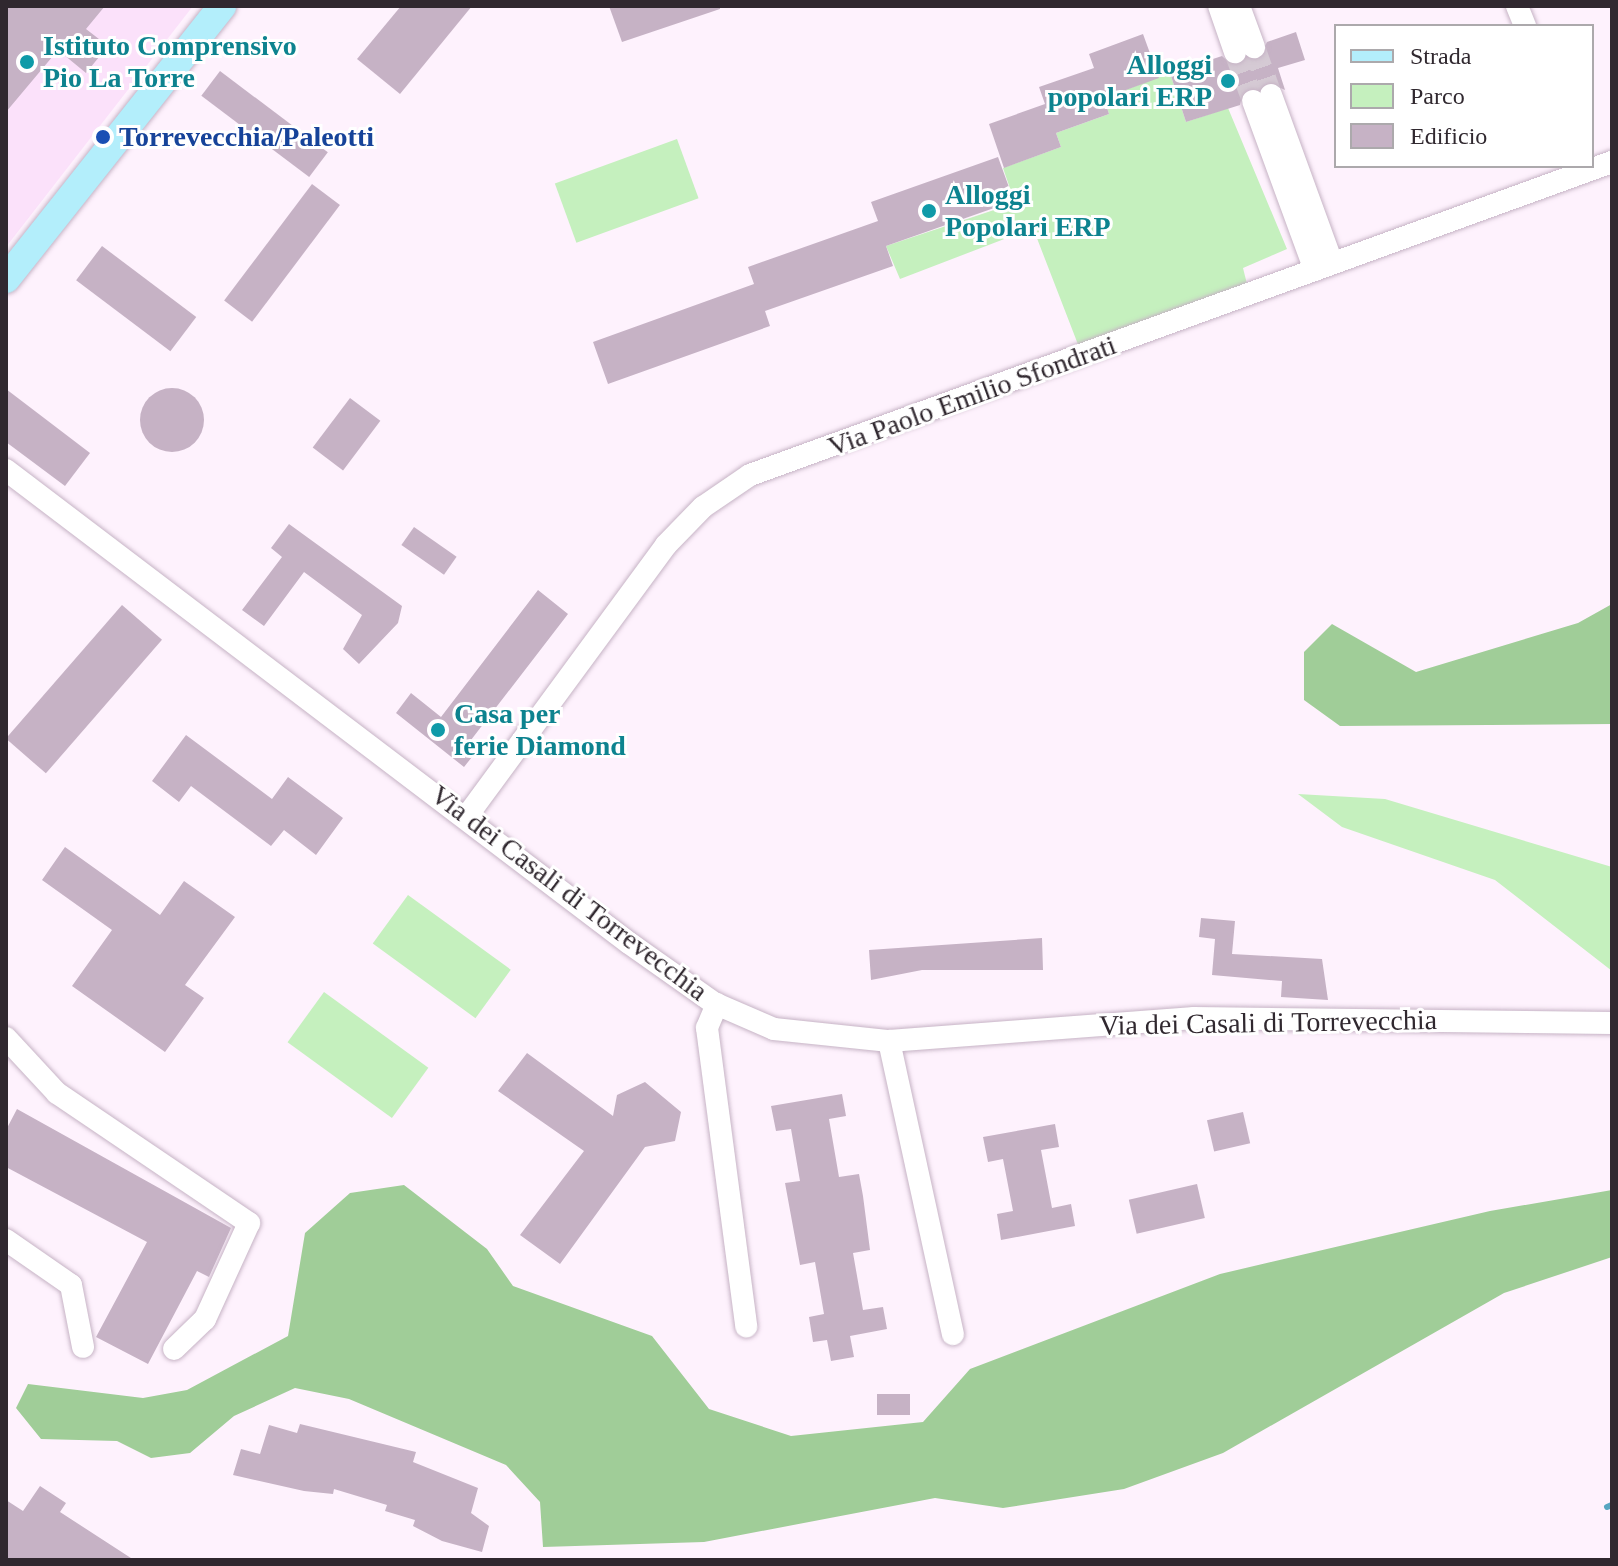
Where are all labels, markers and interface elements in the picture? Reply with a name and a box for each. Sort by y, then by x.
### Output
legend [1334,24,1594,168]
place label: Istituto Comprensivo Pio La Torre [43,29,297,95]
text: Strada [1410,43,1471,69]
place label: Alloggi popolari ERP [1048,48,1212,114]
marker: Istituto Comprensivo Pio La Torre [18,53,36,71]
marker: Alloggi popolari ERP [1219,72,1237,90]
text: Parco [1410,83,1465,109]
place label: Torrevecchia/Paleotti [119,120,374,154]
text: Edificio [1410,123,1487,149]
marker: Torrevecchia/Paleotti [94,128,112,146]
place label: Alloggi Popolari ERP [945,178,1111,244]
marker: Alloggi Popolari ERP [920,202,938,220]
street label: Via Paolo Emilio Sfondrati [823,328,1121,464]
place label: Casa per ferie Diamond [454,697,626,763]
marker: Casa per ferie Diamond [429,721,447,739]
street label: Via dei Casali di Torrevecchia [424,778,714,1008]
street label: Via dei Casali di Torrevecchia [1099,1003,1437,1043]

